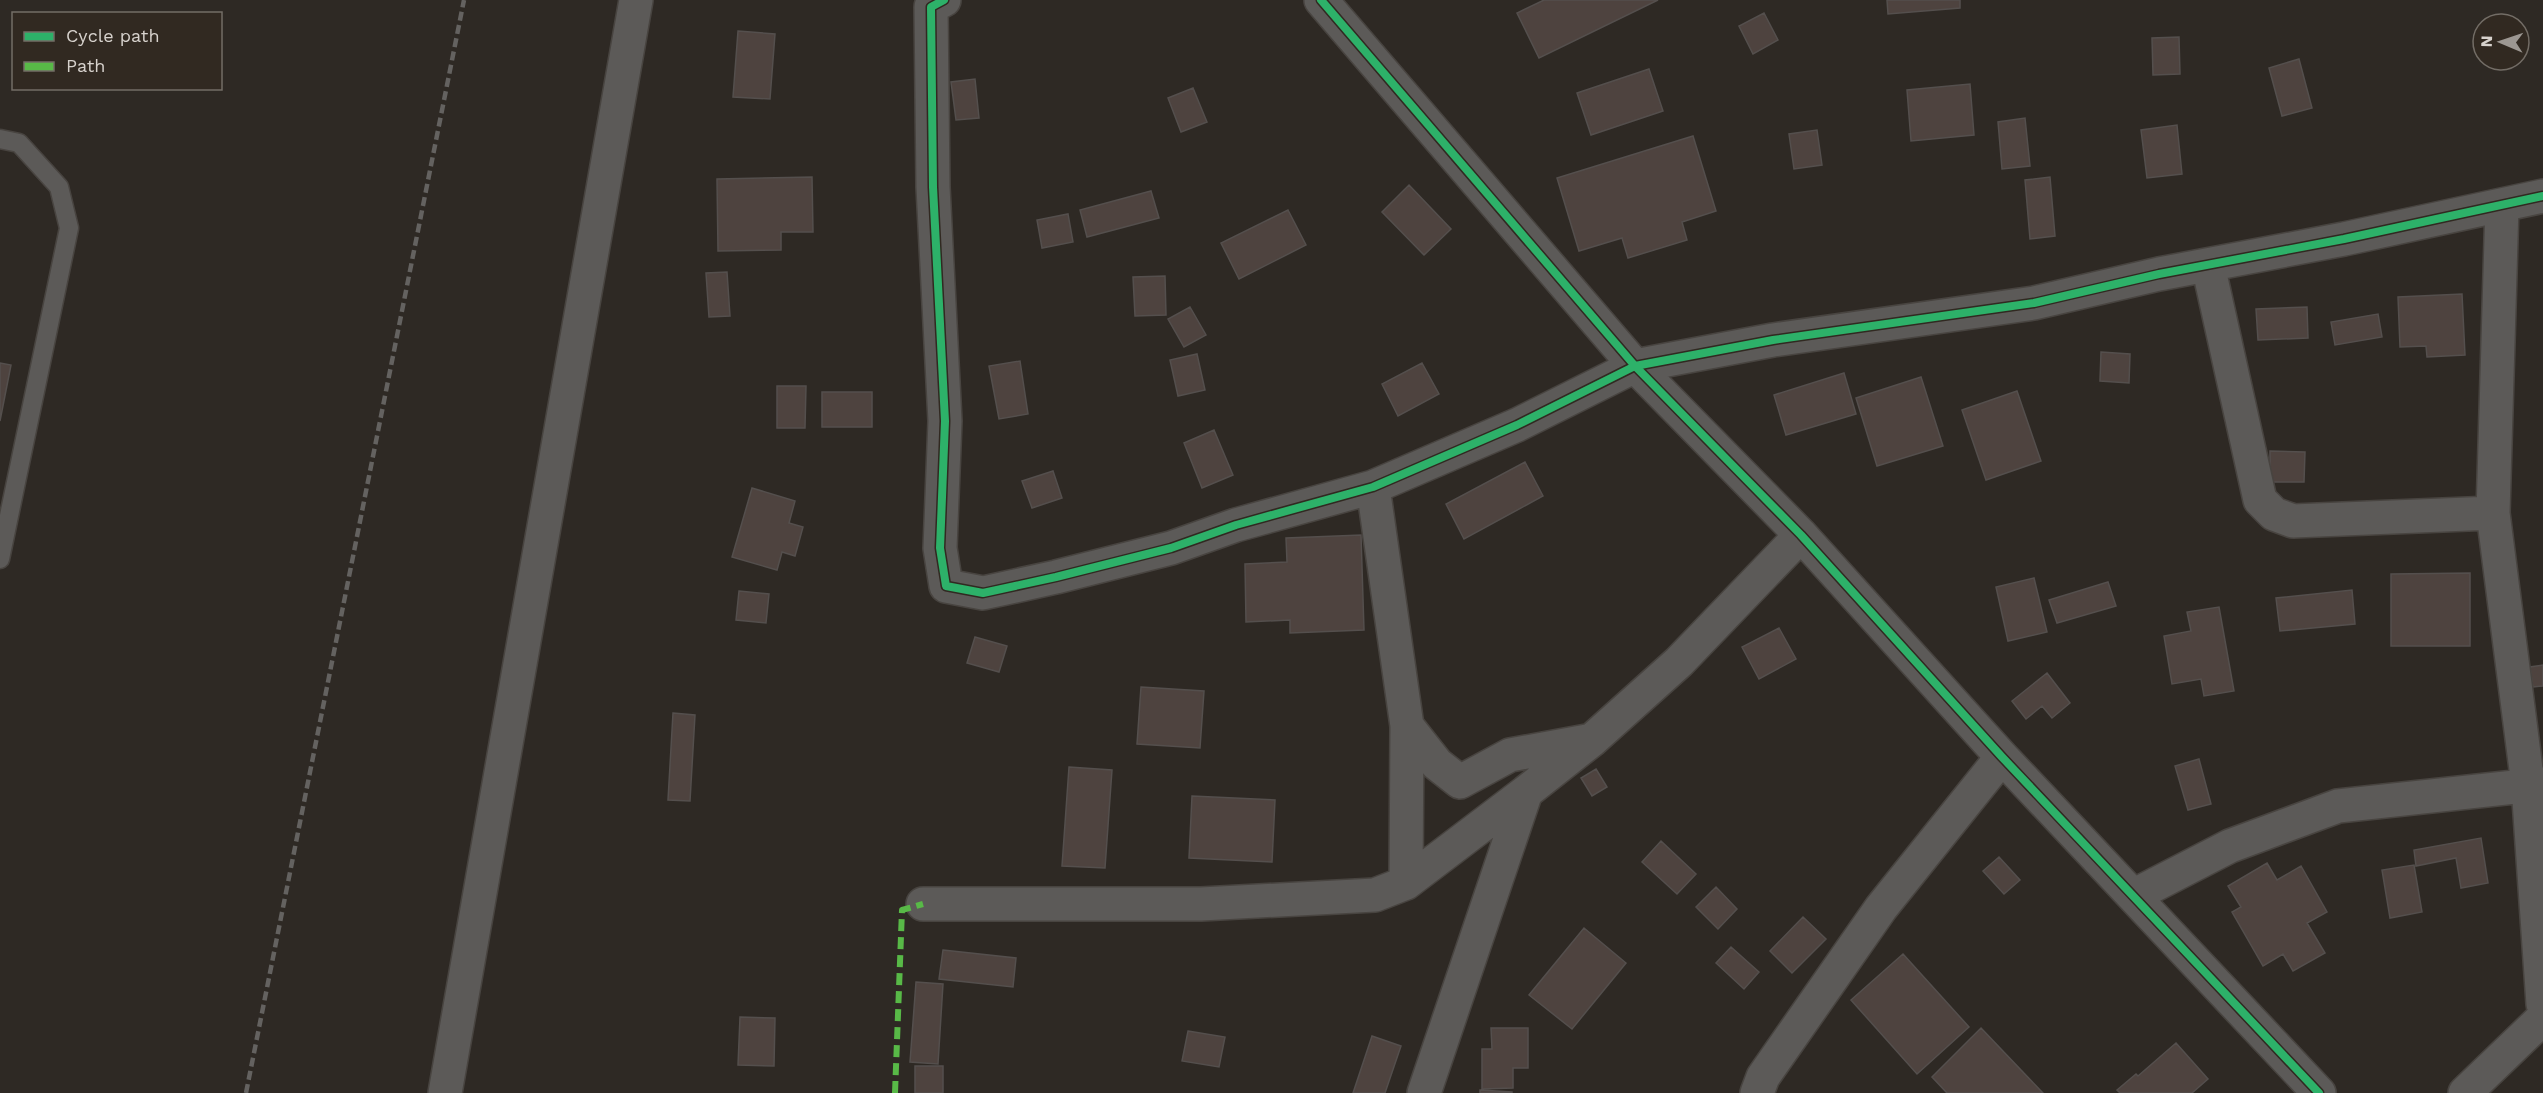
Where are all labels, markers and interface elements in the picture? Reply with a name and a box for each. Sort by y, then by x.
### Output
legend [12,12,222,90]
north arrow [2471,12,2531,72]
text: Cycle path [66,25,160,46]
text: N [2477,35,2496,48]
text: Path [66,55,106,76]

